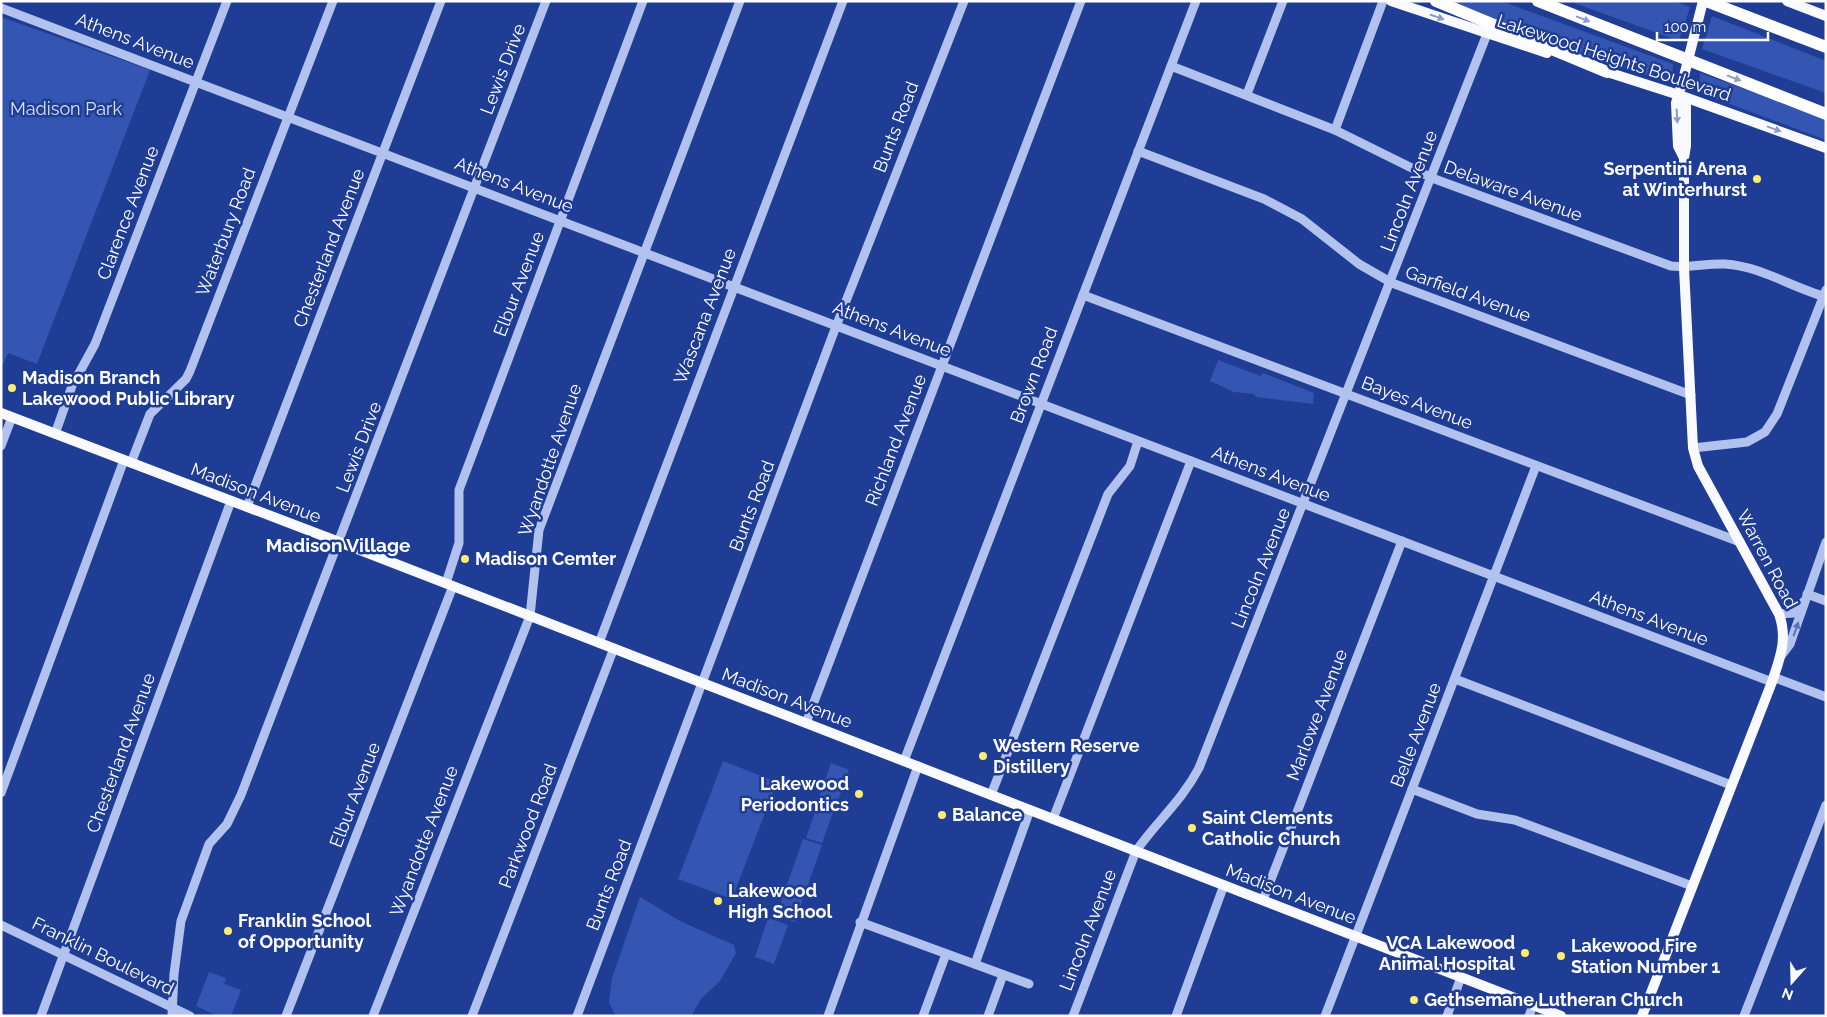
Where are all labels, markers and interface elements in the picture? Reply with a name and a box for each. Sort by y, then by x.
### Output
street label: Athens Avenue [73,8,198,73]
street label: Lakewood Heights Boulevard [1495,10,1734,105]
scale bar [1657,10,1768,42]
one-way arrow [1430,14,1445,21]
one-way arrow [1576,15,1591,23]
text: 100 m [1664,18,1706,36]
street label: Lewis Drive [476,20,530,117]
one-way arrow [1727,75,1742,82]
street label: Bunts Road [869,78,922,175]
park label: Madison Park [10,98,122,119]
one-way arrow [1673,108,1681,124]
one-way arrow [1767,126,1782,133]
street label: Lincoln Avenue [1376,127,1441,254]
street label: Clarence Avenue [92,143,163,283]
street label: Athens Avenue [452,152,577,217]
street label: Delaware Avenue [1441,156,1586,225]
place label: Serpentini Arena at Winterhurst [1604,158,1747,200]
street label: Waterbury Road [191,165,260,299]
street label: Chesterland Avenue [289,165,369,330]
marker: Serpentini Arena at Winterhurst [1751,173,1763,185]
street label: Elbur Avenue [489,228,548,339]
street label: Wascana Avenue [669,245,740,387]
street label: Garfield Avenue [1403,261,1534,326]
street label: Athens Avenue [830,296,955,361]
street label: Brown Road [1006,324,1061,426]
place label: Madison Branch Lakewood Public Library [22,367,235,409]
street label: Richland Avenue [861,371,930,509]
street label: Bayes Avenue [1359,372,1476,434]
street label: Wyandotte Avenue [514,380,586,539]
marker: Madison Branch Lakewood Public Library [6,382,18,394]
street label: Lewis Drive [332,398,386,495]
street label: Athens Avenue [1209,441,1334,506]
street label: Bunts Road [725,457,778,554]
street label: Madison Avenue [188,458,325,527]
street label: Lincoln Avenue [1227,504,1294,631]
street label: Warren Road [1733,506,1802,612]
district label: Madison Village [266,534,410,556]
place label: Madison Cemter [475,548,616,569]
marker: Madison Cemter [459,553,471,565]
street label: Athens Avenue [1587,585,1712,650]
one-way arrow [1793,622,1800,637]
street label: Marlowe Avenue [1282,646,1351,784]
street label: Madison Avenue [719,663,856,732]
street label: Chesterland Avenue [82,670,159,836]
street label: Belle Avenue [1386,679,1445,790]
place label: Western Reserve Distillery [993,735,1140,777]
street label: Elbur Avenue [325,739,384,850]
marker: Western Reserve Distillery [977,750,989,762]
street label: Parkwood Road [494,761,561,891]
street label: Wyandotte Avenue [385,762,462,919]
place label: Lakewood Periodontics [741,773,849,815]
marker: Lakewood Periodontics [853,788,865,800]
place label: Balance [952,804,1023,825]
place label: Saint Clements Catholic Church [1202,807,1340,849]
marker: Balance [936,809,948,821]
marker: Saint Clements Catholic Church [1186,822,1198,834]
street label: Bunts Road [582,836,635,933]
street label: Madison Avenue [1223,859,1360,928]
street label: Lincoln Avenue [1055,866,1120,993]
place label: Lakewood High School [728,880,832,922]
marker: Lakewood High School [712,895,724,907]
place label: Franklin School of Opportunity [238,910,371,952]
street label: Franklin Boulevard [29,912,177,999]
marker: Franklin School of Opportunity [222,925,234,937]
place label: VCA Lakewood Animal Hospital [1379,932,1515,974]
place label: Lakewood Fire Station Number 1 [1571,935,1720,977]
marker: VCA Lakewood Animal Hospital [1519,947,1531,959]
marker: Lakewood Fire Station Number 1 [1555,950,1567,962]
north arrow [1767,957,1817,1007]
text: N [1780,985,1795,1004]
place label: Gethsemane Lutheran Church [1424,989,1683,1010]
marker: Gethsemane Lutheran Church [1408,994,1420,1006]

